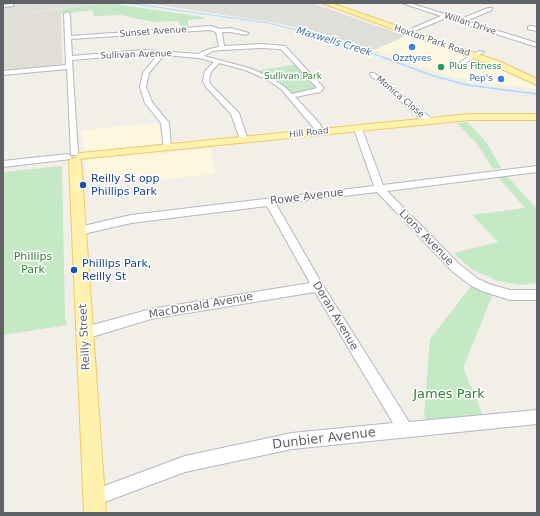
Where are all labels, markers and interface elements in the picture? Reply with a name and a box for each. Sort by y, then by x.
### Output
street label: Willan Drive [443,10,497,38]
street label: Hoxton Park Road [393,23,471,59]
street label: Sunset Avenue [119,24,187,40]
water label: Maxwells Creek [295,25,373,59]
marker: Ozztyres [407,42,417,52]
street label: Sullivan Avenue [100,48,172,62]
place label: Ozztyres [392,54,432,64]
marker: Plus Fitness [436,62,446,72]
place label: Plus Fitness [449,62,501,72]
park label: Sullivan Park [264,72,322,82]
street label: Monica Close [374,74,426,120]
place label: Pep's [469,74,493,84]
marker: Pep's [496,74,506,84]
street label: Hill Road [289,126,329,140]
place label: Reilly St opp Phillips Park [91,172,160,198]
marker: Reilly St opp Phillips Park [78,180,88,190]
street label: Rowe Avenue [269,186,345,208]
street label: Lions Avenue [396,207,456,269]
park label: Phillips Park [14,250,52,276]
place label: Phillips Park, Reilly St [82,257,151,283]
marker: Phillips Park, Reilly St [69,265,79,275]
street label: Doran Avenue [309,279,361,353]
street label: MacDonald Avenue [148,290,254,322]
street label: Reilly Street [77,303,93,371]
park label: James Park [413,387,485,403]
street label: Dunbier Avenue [271,425,377,453]

